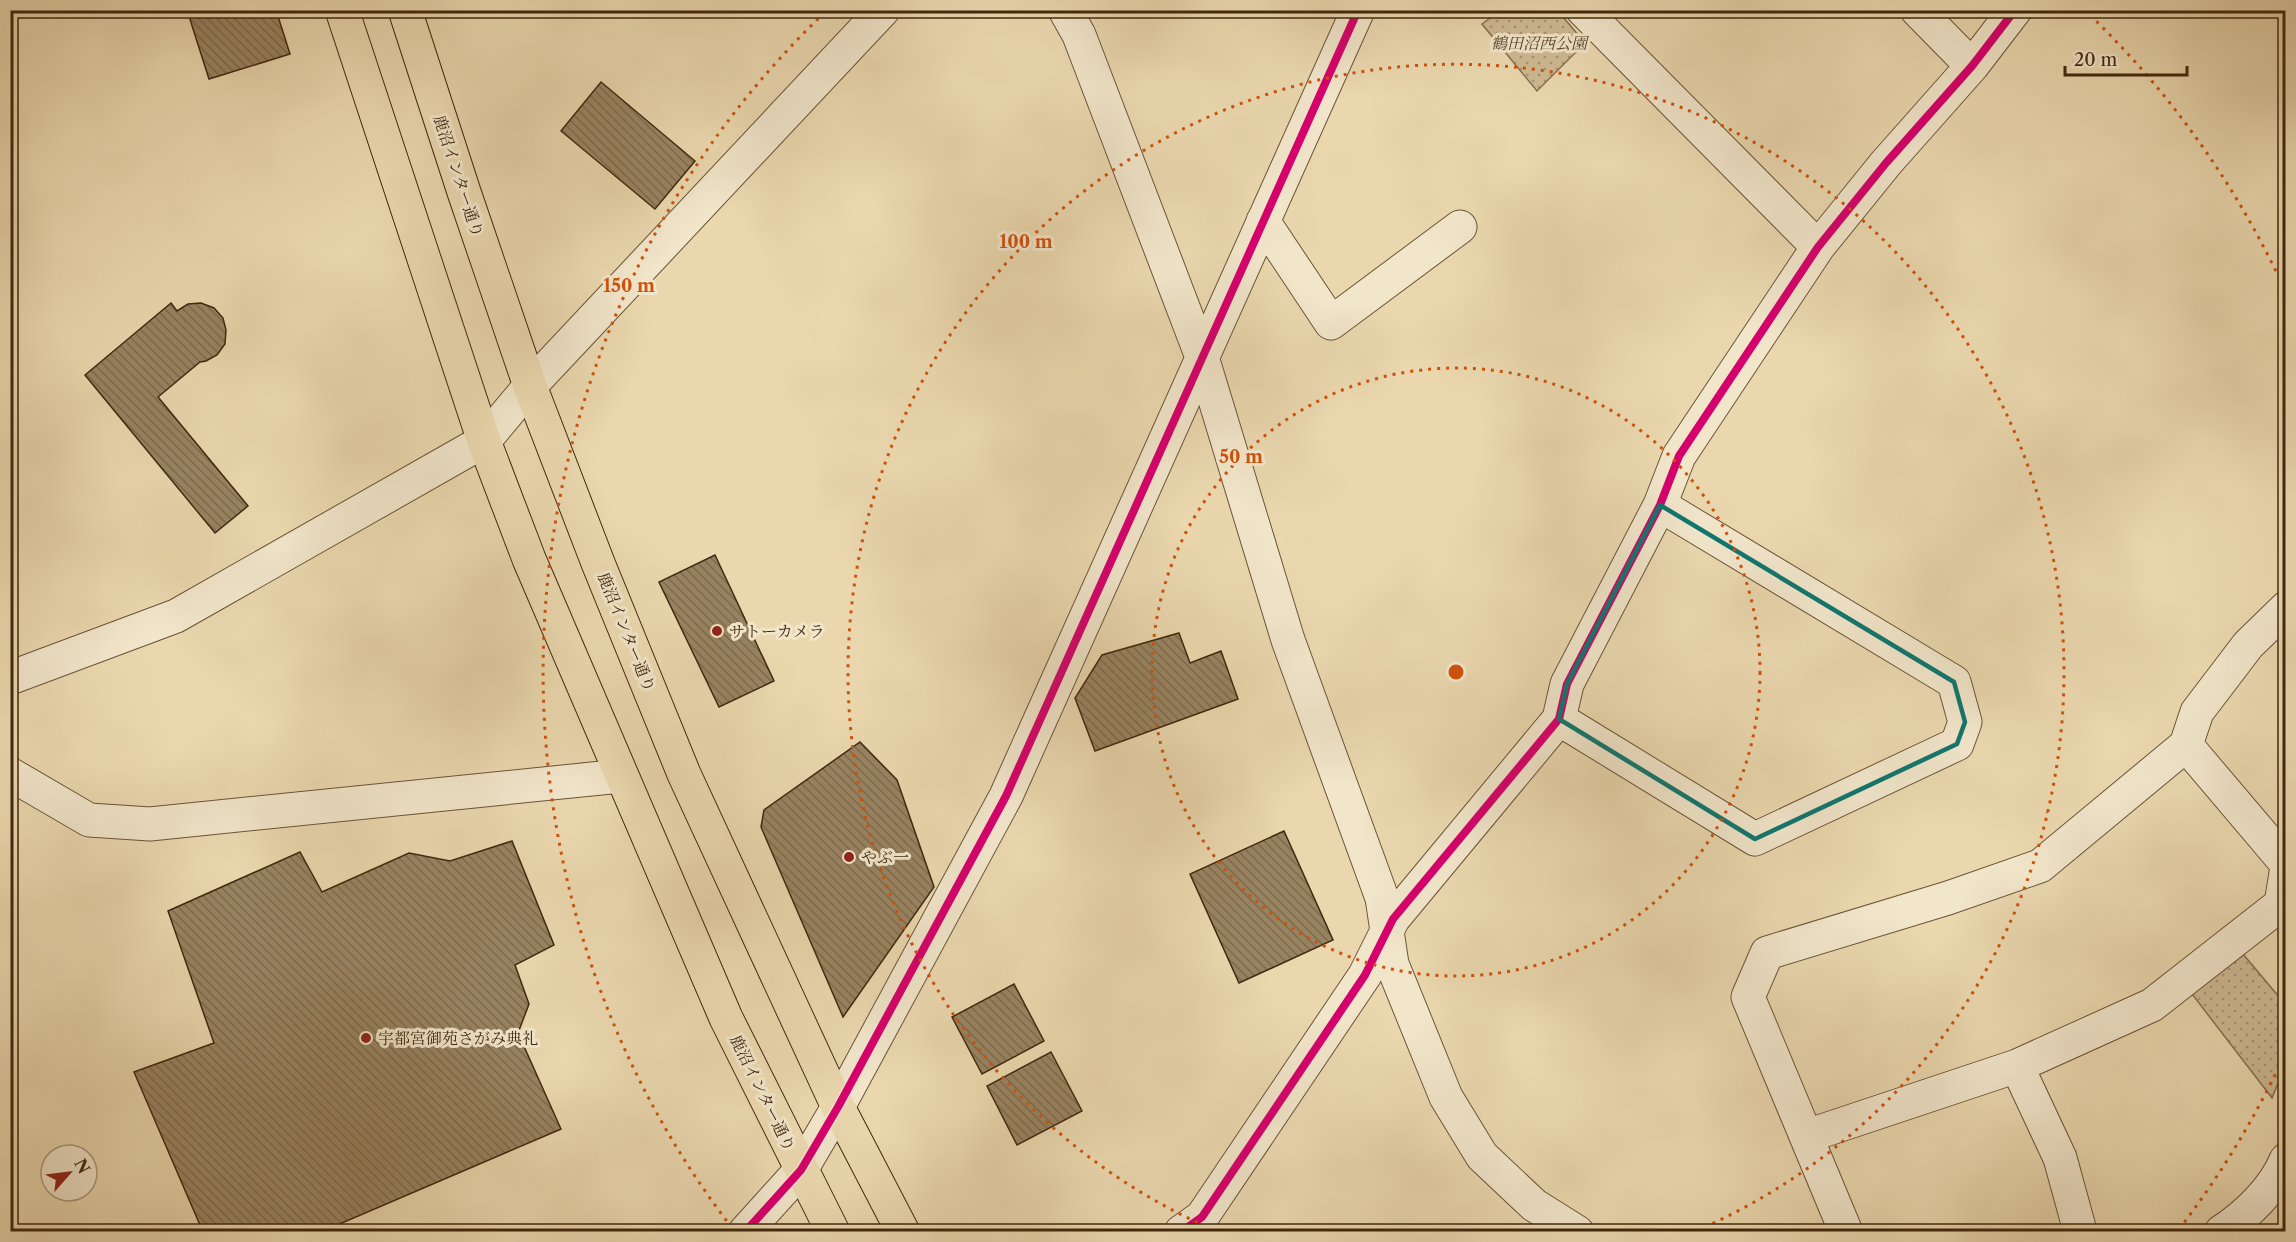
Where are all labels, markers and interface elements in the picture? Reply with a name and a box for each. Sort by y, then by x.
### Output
park label: 鶴田沼西公園 [1491,33,1590,53]
scale bar [2065,39,2186,77]
text: 20 m [2074,49,2118,71]
street label: 鹿沼インター通り [430,112,488,240]
text: 100 m [999,231,1053,253]
text: 150 m [603,275,655,297]
text: 50 m [1219,446,1263,468]
street label: 鹿沼インター通り [594,569,660,695]
place label: サトーカメラ [729,621,825,641]
marker: サトーカメラ [710,624,724,638]
centre of rings [1446,662,1466,682]
place label: やぶ一 [861,847,909,867]
marker: やぶ一 [842,850,856,864]
place label: 宇都宮御苑さがみ典礼 [378,1028,538,1048]
marker: 宇都宮御苑さがみ典礼 [359,1031,373,1045]
street label: 鹿沼インター通り [726,1031,800,1155]
north arrow [39,1143,99,1203]
text: N [70,1155,94,1177]

